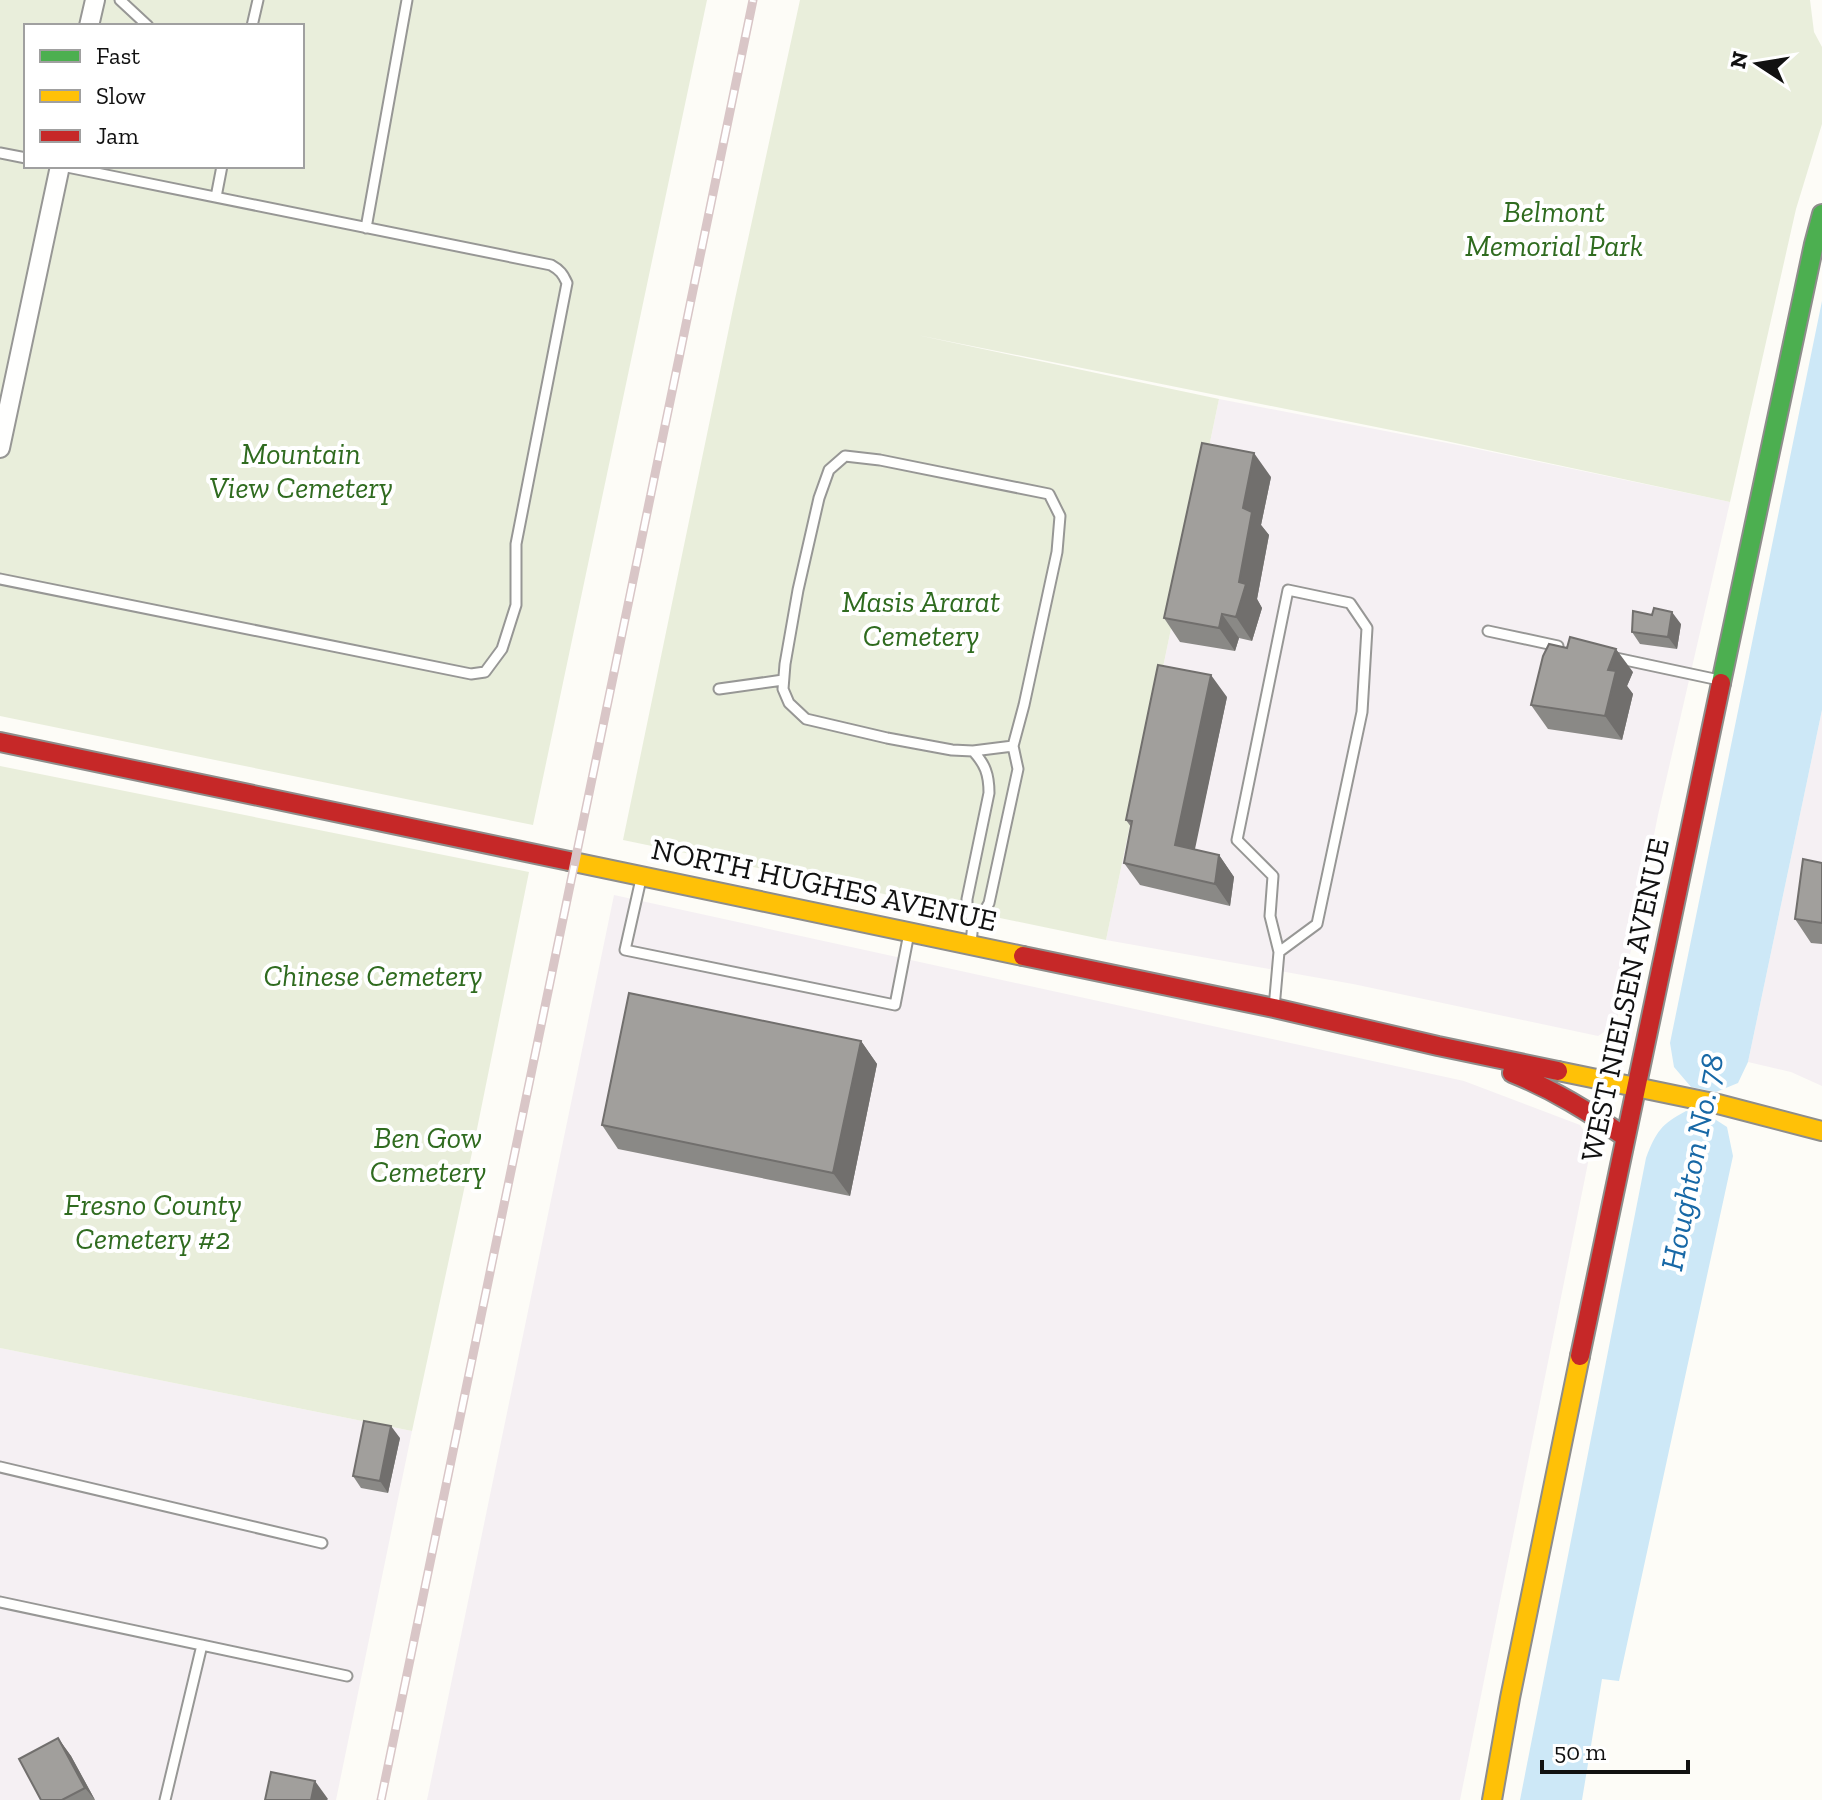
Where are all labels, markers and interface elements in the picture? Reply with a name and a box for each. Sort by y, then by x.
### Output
legend [24,24,304,168]
north arrow [1718,24,1798,104]
text: Fast [96,41,140,70]
text: N [1724,49,1754,71]
text: Slow [96,81,146,110]
text: Jam [96,121,139,150]
park label: Belmont Memorial Park [1465,194,1643,264]
park label: Mountain View Cemetery [209,436,393,506]
park label: Masis Ararat Cemetery [842,584,1000,654]
street label: NORTH HUGHES AVENUE [648,831,1000,939]
street label: WEST NIELSEN AVENUE [1573,835,1677,1165]
park label: Chinese Cemetery [263,958,483,994]
water label: Houghton No. 78 [1652,1050,1732,1274]
park label: Ben Gow Cemetery [370,1120,486,1190]
park label: Fresno County Cemetery #2 [64,1187,242,1257]
scale bar [1542,1724,1688,1774]
text: 50 m [1554,1737,1607,1766]

